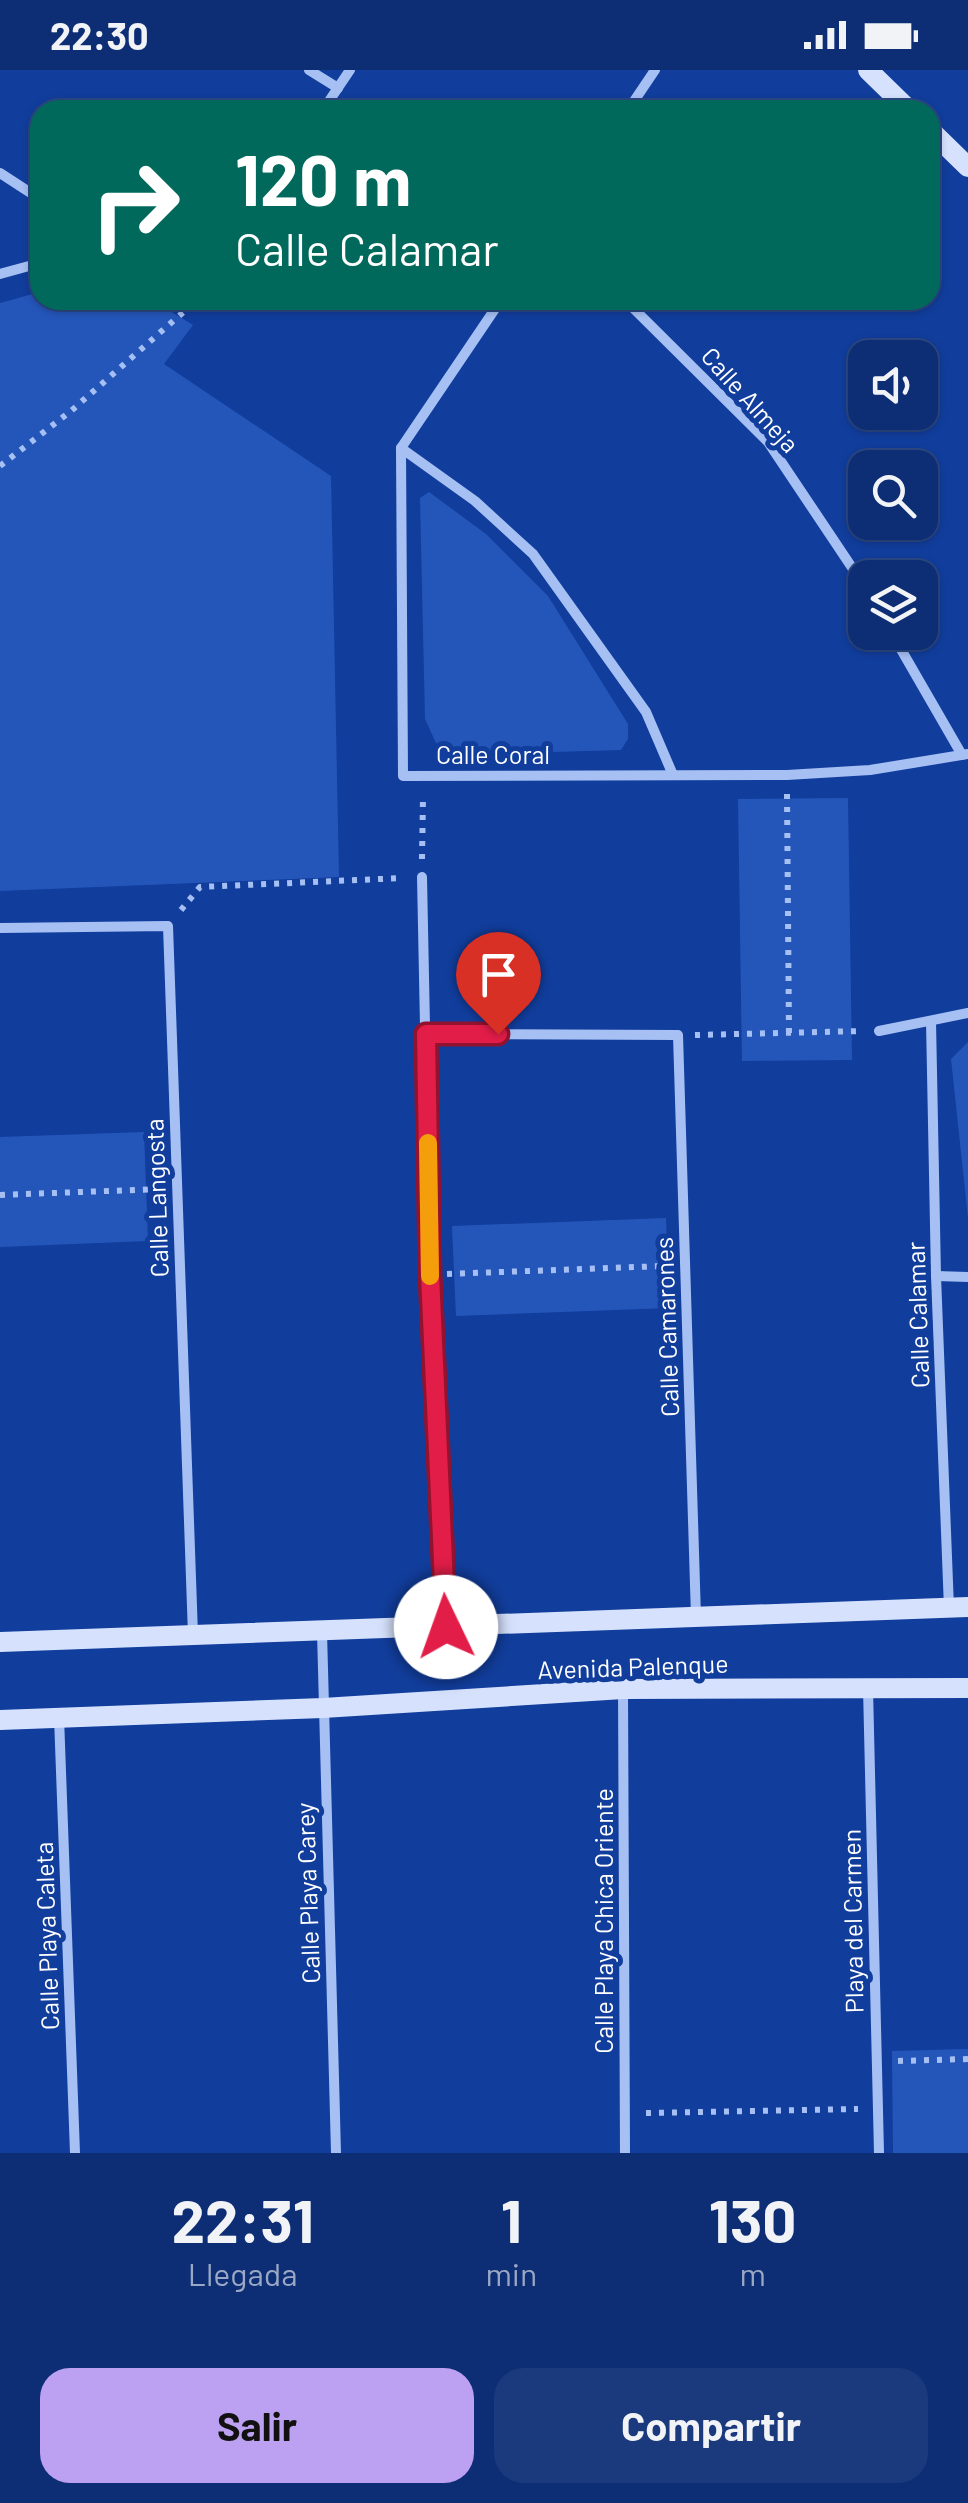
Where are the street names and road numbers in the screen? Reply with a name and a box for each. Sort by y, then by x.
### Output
street label: Calle Almeja [696,341,806,458]
street label: Calle Coral [436,739,550,769]
street label: Calle Langosta [138,1118,174,1278]
street label: Calle Camarones [648,1237,684,1417]
street label: Calle Calamar [899,1241,935,1389]
street label: Avenida Palenque [537,1648,729,1684]
street label: Calle Playa Chica Oriente [588,1788,618,2054]
street label: Calle Playa Carey [289,1802,325,1984]
street label: Playa del Carmen [835,1829,869,2013]
street label: Calle Playa Caleta [28,1841,64,2031]

